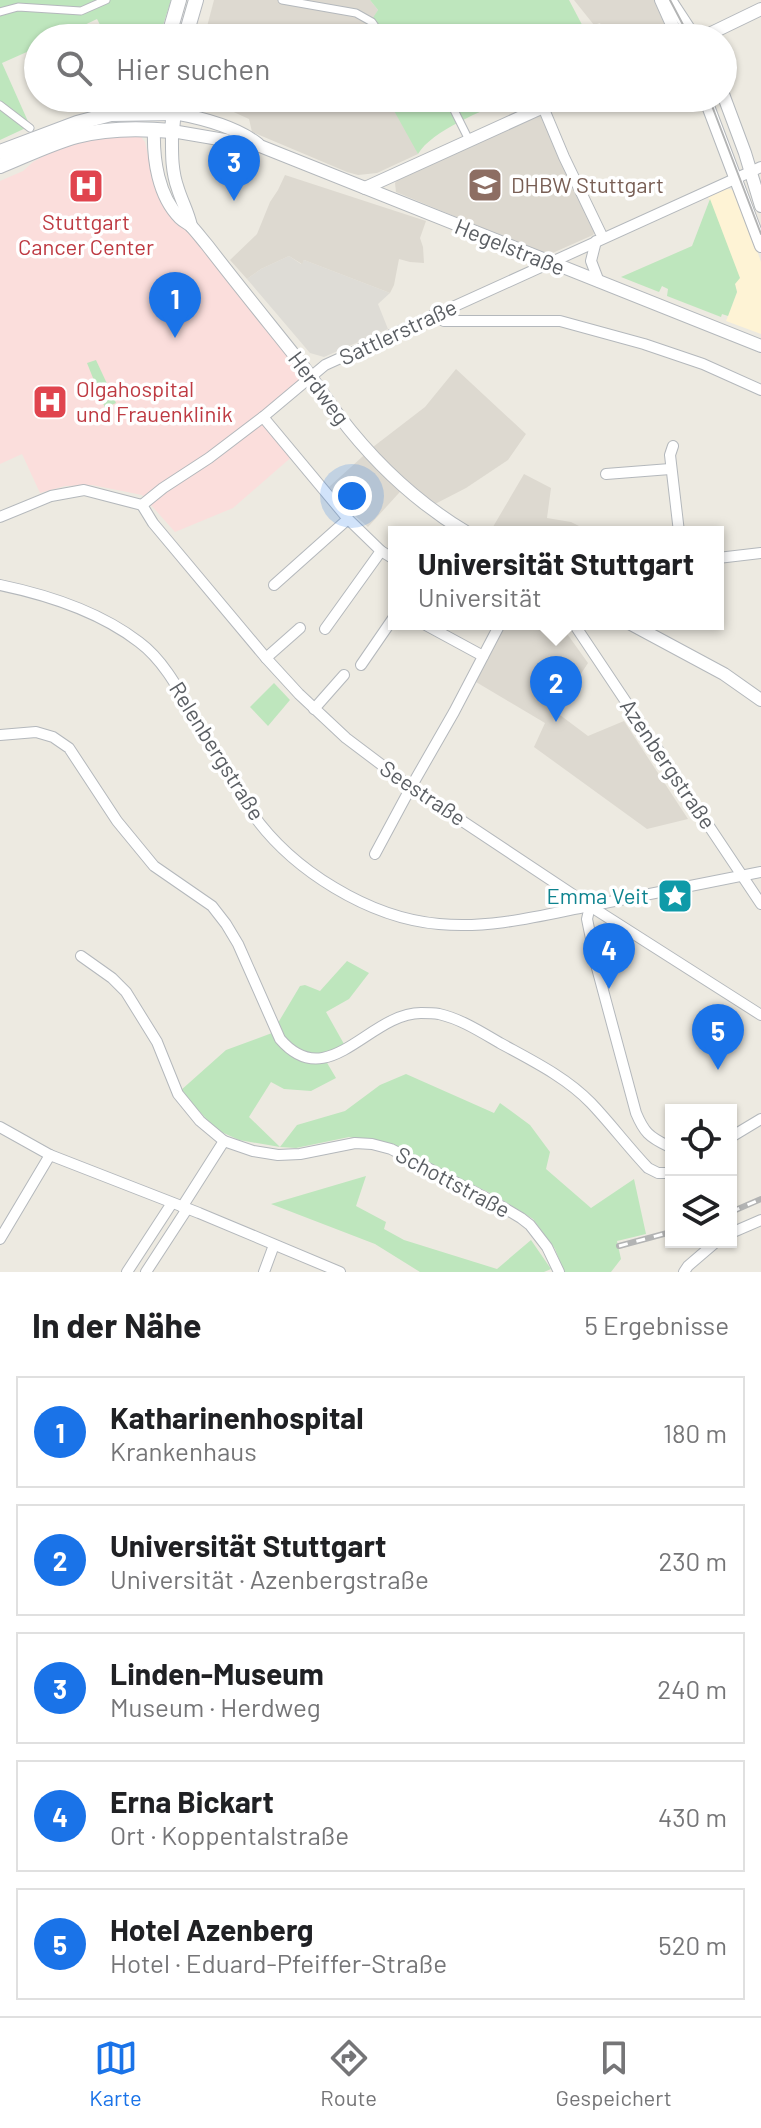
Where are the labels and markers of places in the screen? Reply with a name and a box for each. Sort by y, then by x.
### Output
pin: 3 [208,135,260,201]
school or university icon: DHBW Stuttgart [466,166,504,204]
hospital icon: Stuttgart Cancer Center [67,167,105,205]
place label: DHBW Stuttgart [511,171,664,197]
place label: Stuttgart Cancer Center [18,208,154,259]
pin: 1 [149,272,201,338]
place label: Olgahospital und Frauenklinik [76,375,233,426]
hospital icon: Olgahospital und Frauenklinik [31,383,69,421]
pin: 2 [530,656,582,722]
place icon: Emma Veit [656,877,694,915]
place label: Emma Veit [546,882,649,908]
pin: 4 [583,923,635,989]
pin: 5 [692,1004,744,1070]

